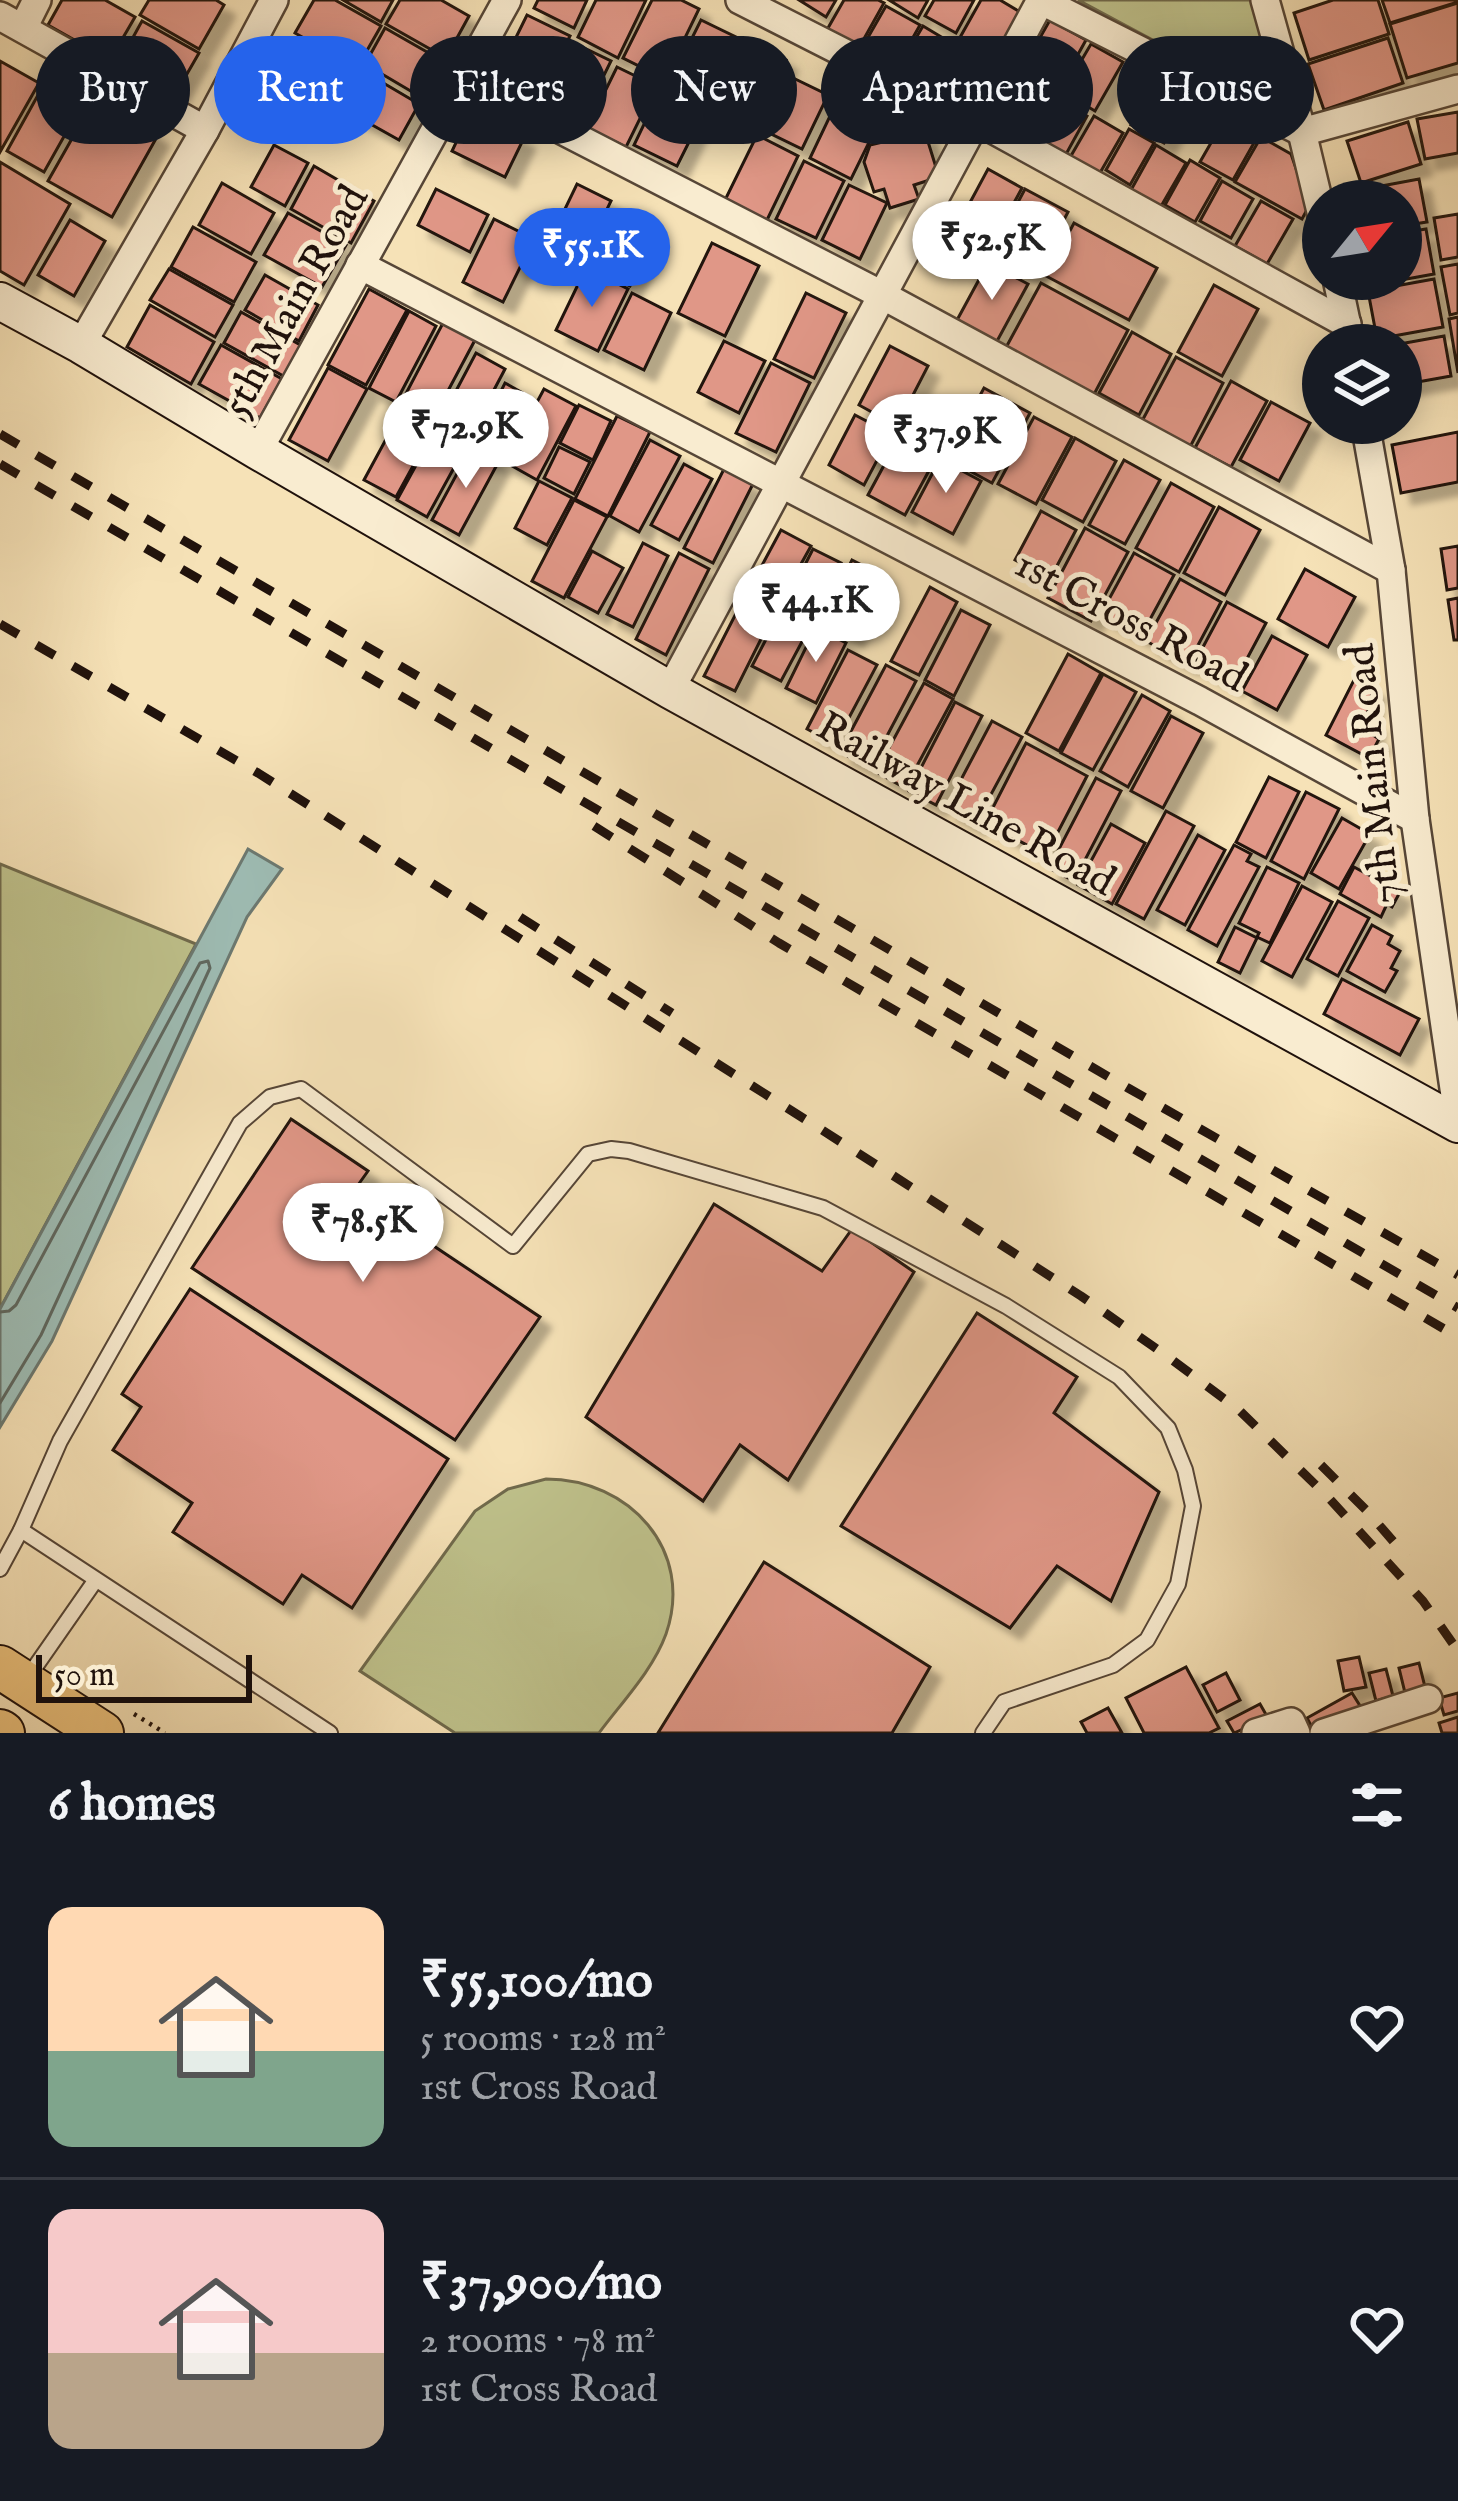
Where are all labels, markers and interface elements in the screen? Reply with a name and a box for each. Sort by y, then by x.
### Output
chip: Buy [36,36,190,144]
chip: Rent [214,36,386,144]
chip: Filters [410,36,607,144]
chip: New [631,36,797,144]
chip: Apartment [821,36,1093,144]
chip: House [1117,36,1314,144]
street label: 5th Main Road [211,176,382,427]
north arrow [1302,180,1422,300]
map controls [1302,180,1422,444]
pin: ₹52.5K [894,201,1090,303]
pin: ₹55.1K [494,208,690,310]
text: ₹52.5K [939,215,1045,264]
text: ₹55.1K [541,222,643,271]
button: layers [1302,324,1422,444]
pin: ₹72.9K [368,389,564,491]
pin: ₹37.9K [848,394,1044,496]
text: ₹72.9K [410,403,522,452]
text: ₹37.9K [892,408,1000,457]
street label: 1st Cross Road [1005,539,1256,706]
pin: ₹44.1K [718,563,914,665]
text: ₹44.1K [760,577,872,626]
street label: 7th Main Road [1334,641,1414,906]
street label: Railway Line Road [806,701,1125,909]
pin: ₹78.5K [265,1183,461,1285]
text: ₹78.5K [310,1197,416,1246]
scale bar [36,1649,252,1702]
text: 50 m [54,1655,115,1697]
icon: filters [1344,1772,1410,1838]
text: 6 homes [48,1773,216,1838]
text: ₹55,100/mo [420,1950,653,2015]
icon: home [144,1955,288,2099]
icon: heart [1344,1994,1410,2060]
text: 5 rooms · 128 m² [420,2015,666,2064]
text: 1st Cross Road [420,2064,657,2113]
text: ₹37,900/mo [420,2252,662,2317]
icon: home [144,2257,288,2401]
icon: heart [1344,2296,1410,2362]
text: 2 rooms · 78 m² [420,2317,656,2366]
text: 1st Cross Road [420,2366,657,2415]

